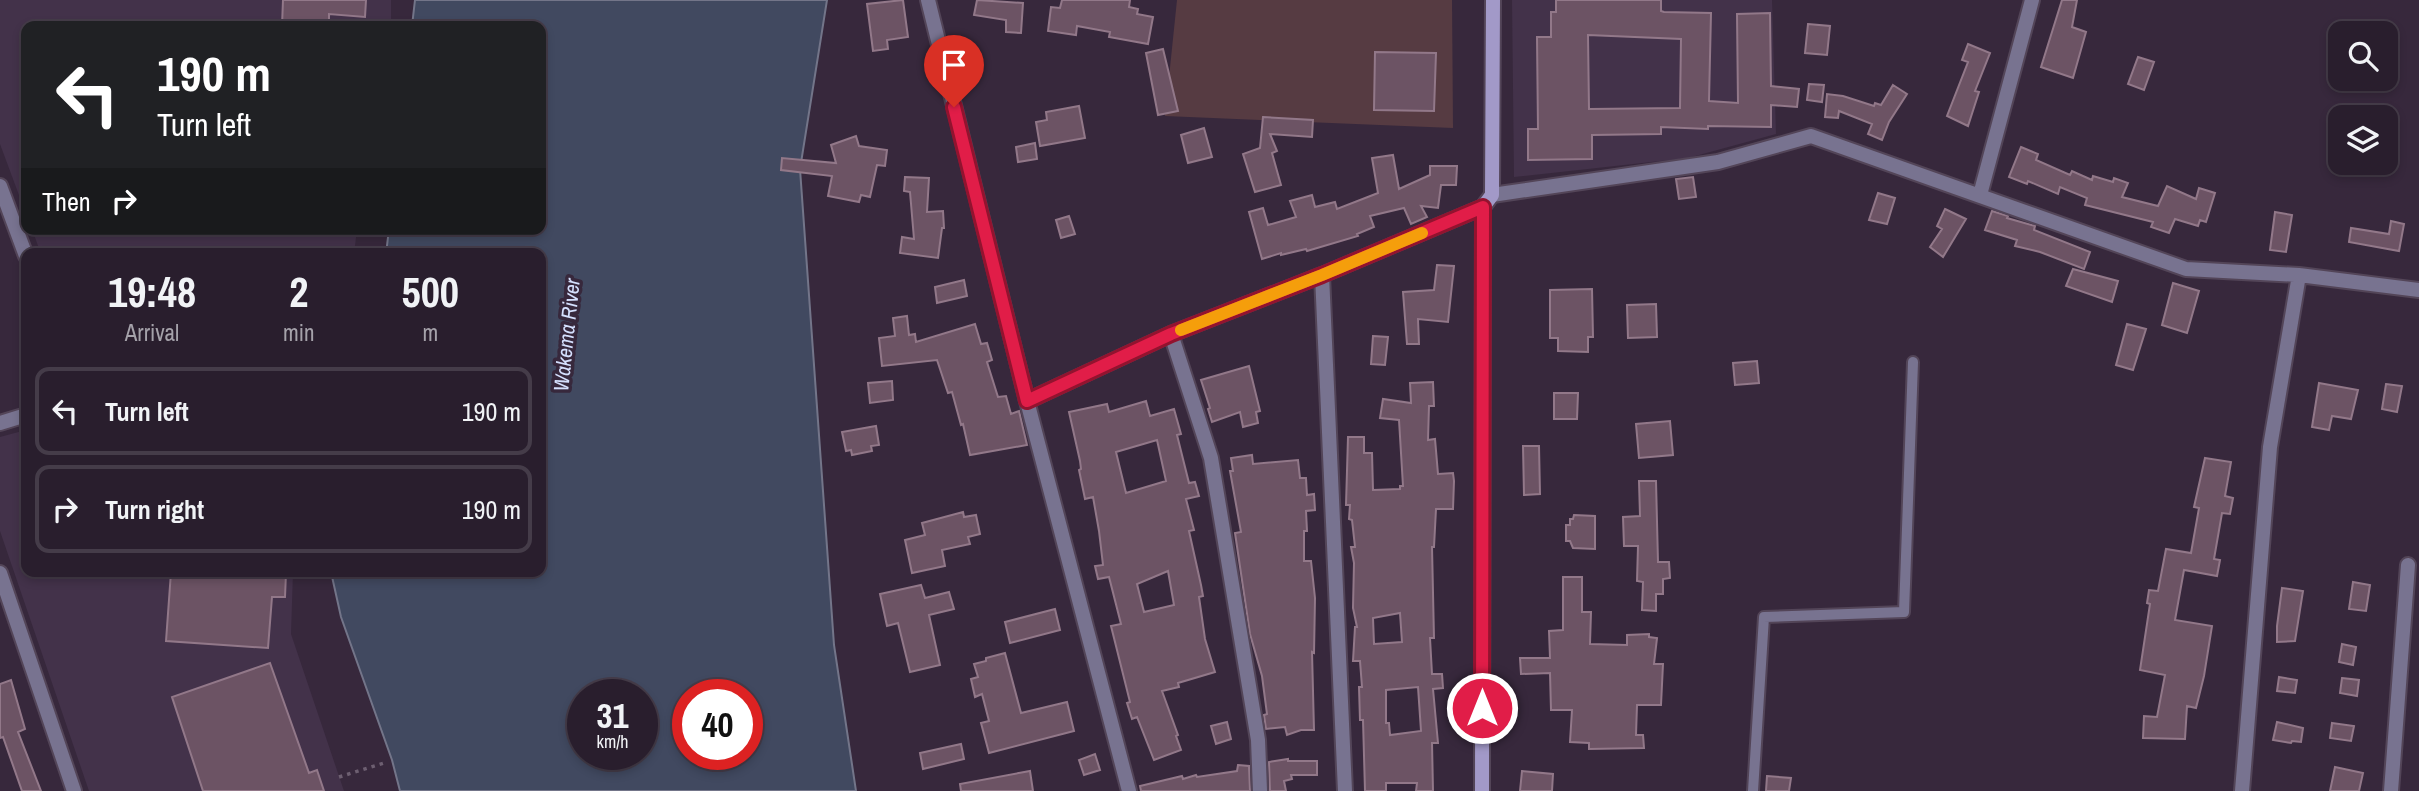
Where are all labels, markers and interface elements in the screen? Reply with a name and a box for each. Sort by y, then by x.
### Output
map controls [2328,21,2398,175]
button: search [2328,21,2398,91]
pin [924,35,984,107]
text: 190 m [157,40,271,106]
icon: arrive [935,46,973,84]
icon: left [42,49,133,140]
text: Turn left [157,103,251,146]
button: layers [2328,105,2398,175]
icon: right [105,182,143,220]
text: Then [42,184,91,219]
text: 19:48 [108,264,196,320]
text: 2 [289,264,308,320]
text: 500 [402,264,459,320]
water label: Wakema River [546,276,587,393]
text: Arrival [125,317,179,348]
text: min [283,317,315,348]
text: m [422,317,438,348]
icon: left [46,392,84,430]
text: Turn left [105,394,189,429]
text: 190 m [462,394,521,429]
icon: right [46,490,84,528]
text: Turn right [105,492,204,527]
text: 190 m [462,492,521,527]
position arrow [1445,671,1519,745]
speed limit sign: 40 [672,679,763,770]
text: 31 [597,692,628,739]
text: km/h [597,729,629,754]

